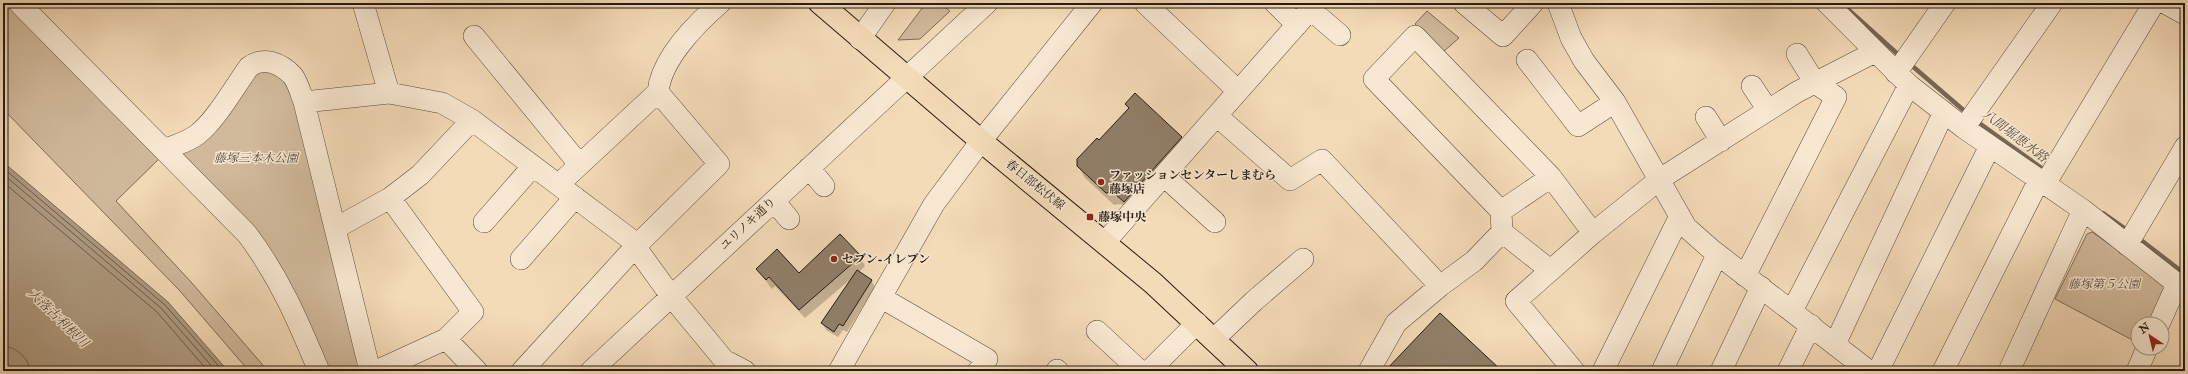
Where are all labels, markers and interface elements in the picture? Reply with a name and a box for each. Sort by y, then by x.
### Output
water label: 八間堀悪水路 [1979,106,2052,166]
park label: 藤塚三本木公園 [214,151,300,166]
street label: 春日部松伏線 [1002,157,1068,213]
place label: ファッションセンターしまむら 藤塚店 [1109,168,1276,197]
marker: ファッションセンターしまむら 藤塚店 [1096,177,1106,187]
street label: ユリノキ通り [717,194,779,254]
place label: 藤塚中央 [1098,210,1147,225]
marker: 藤塚中央 [1085,212,1095,222]
place label: セブン-イレブン [842,252,930,267]
marker: セブン-イレブン [829,254,839,264]
park label: 藤塚第５公園 [2068,277,2142,292]
water label: 大落古利根川 [24,285,93,352]
north arrow [2130,316,2170,356]
text: N [2136,319,2153,337]

